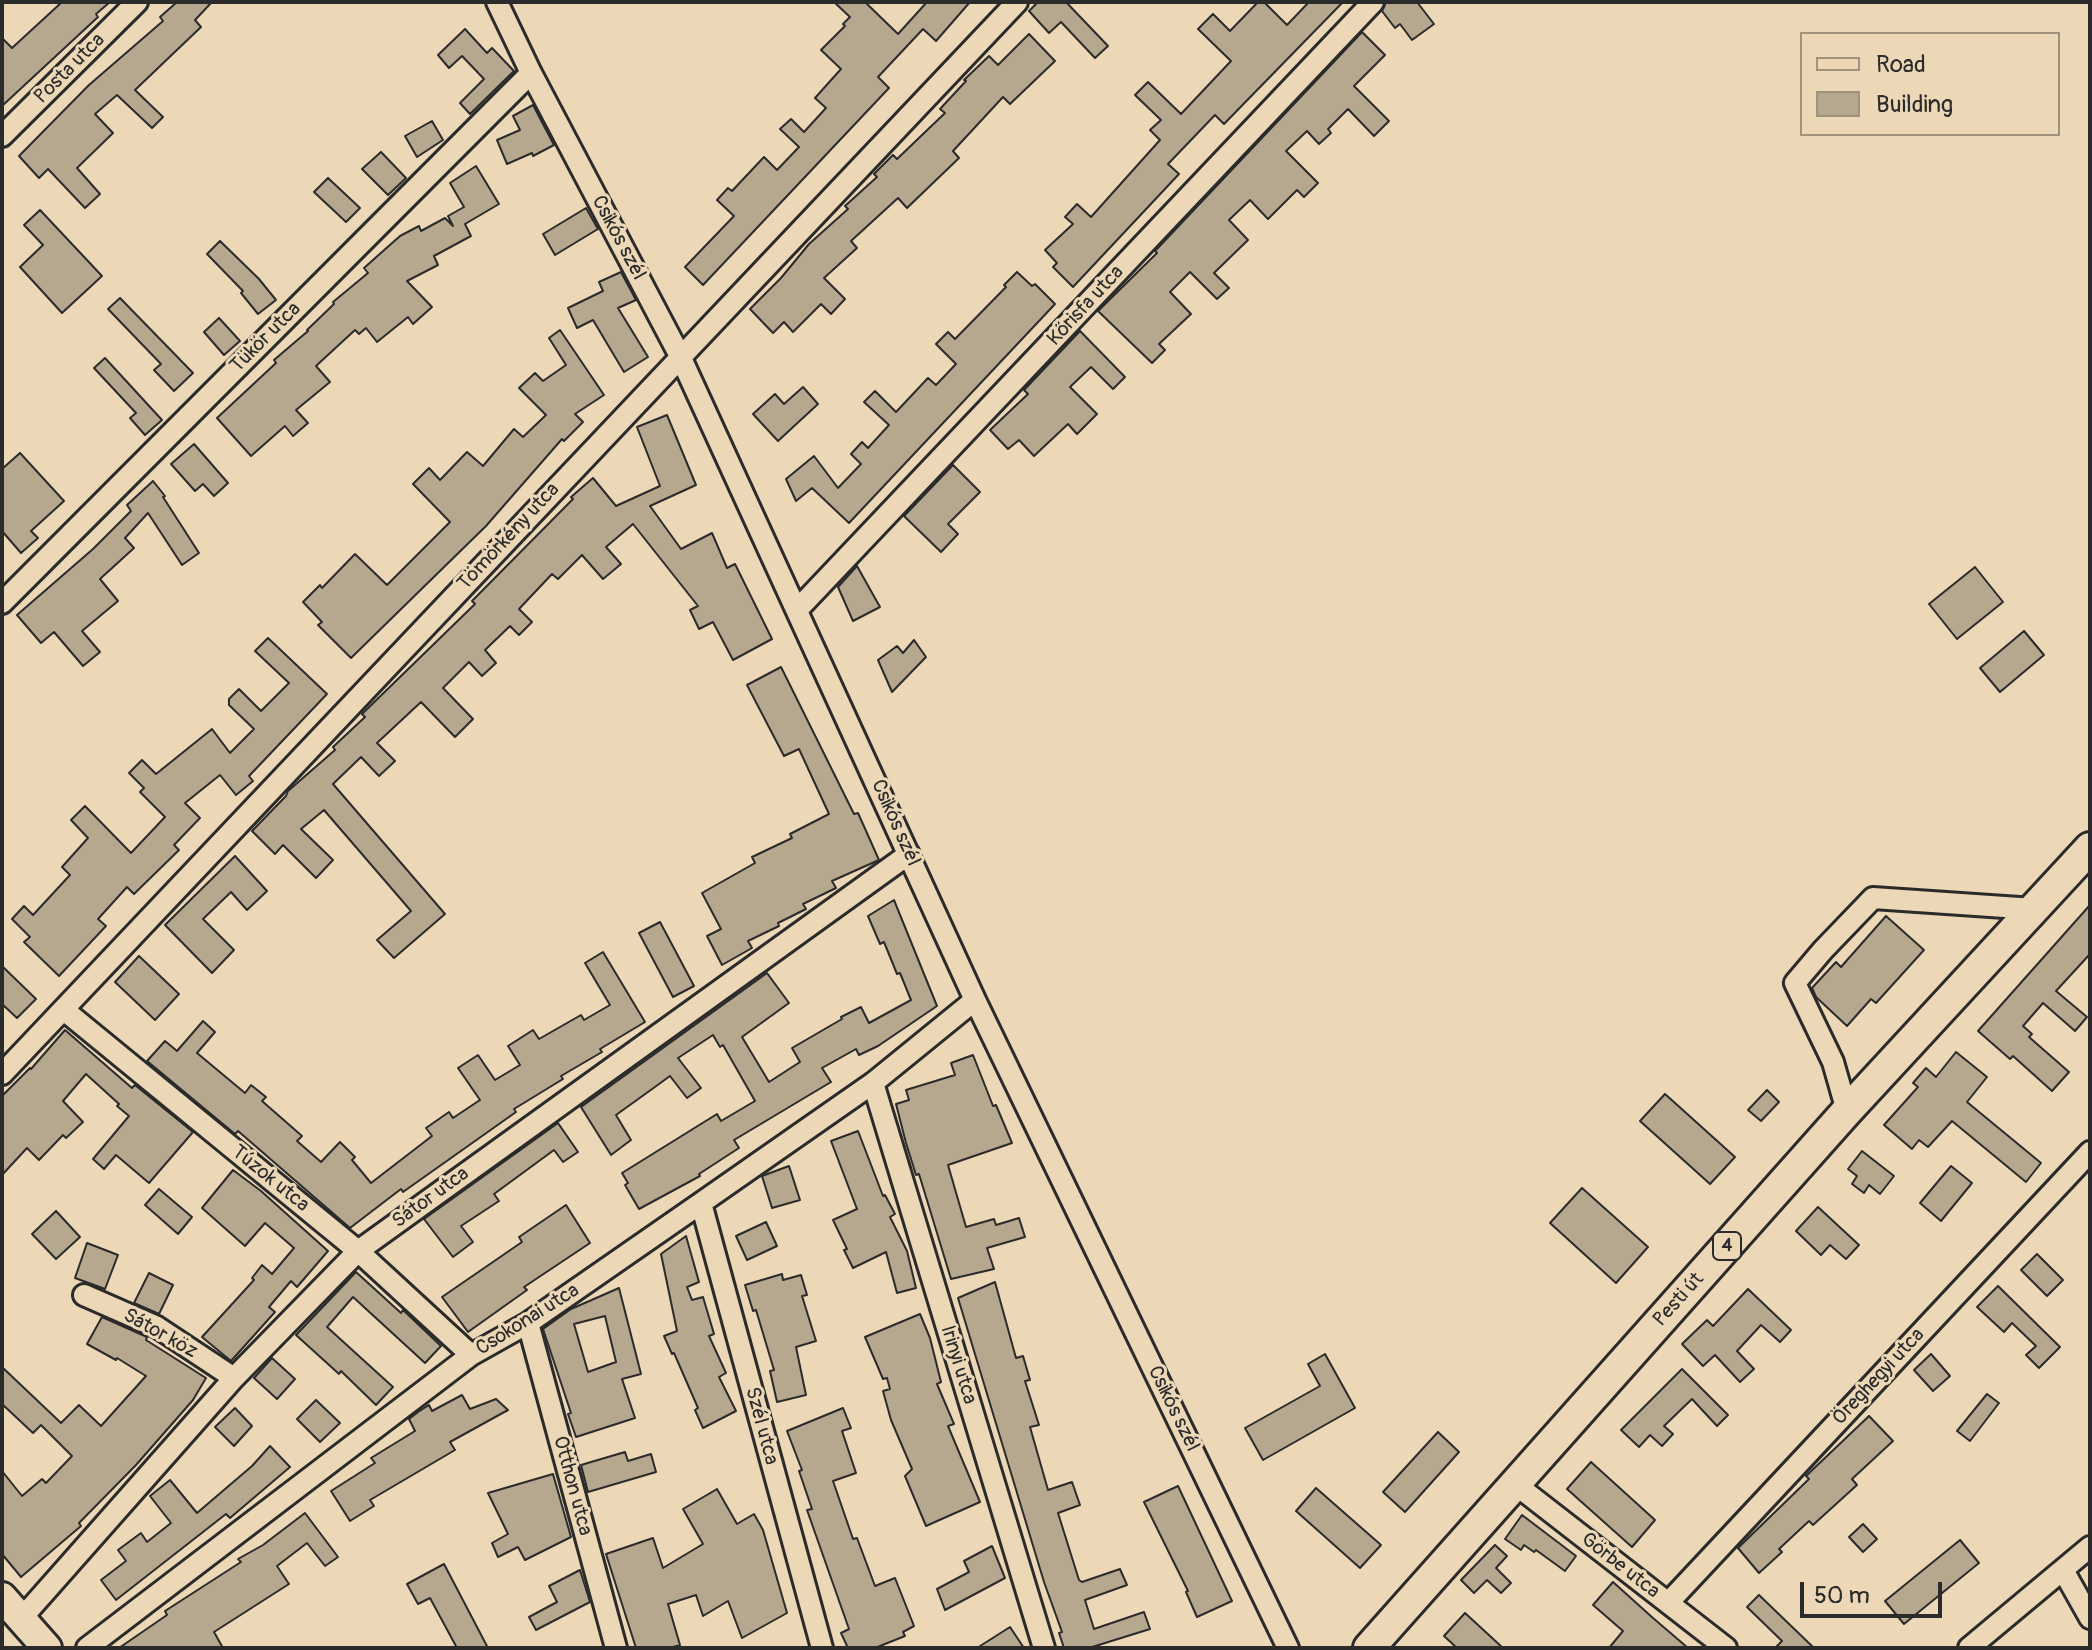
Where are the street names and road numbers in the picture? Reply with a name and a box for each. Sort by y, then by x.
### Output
street label: Posta utca [30,29,110,109]
street label: Csikós szél [586,192,650,284]
street label: Kőrisfa utca [1043,261,1129,351]
street label: Tükör utca [226,298,306,378]
street label: Tömörkény utca [453,478,565,596]
street label: Csikós szél [865,776,925,870]
street label: Túzok utca [226,1140,314,1218]
street label: Sátor utca [388,1162,474,1234]
road number: 4 [1713,1232,1741,1260]
street label: Pesti út [1649,1268,1709,1332]
street label: Csokonai utca [472,1279,584,1361]
street label: Sátor köz [119,1304,201,1364]
street label: Irinyi utca [935,1323,981,1407]
street label: Öreghegyi utca [1828,1324,1930,1430]
street label: Csikós szél [1142,1362,1204,1456]
street label: Szél utca [739,1385,783,1467]
street label: Otthon utca [547,1434,597,1538]
street label: Görbe utca [1576,1528,1664,1604]

